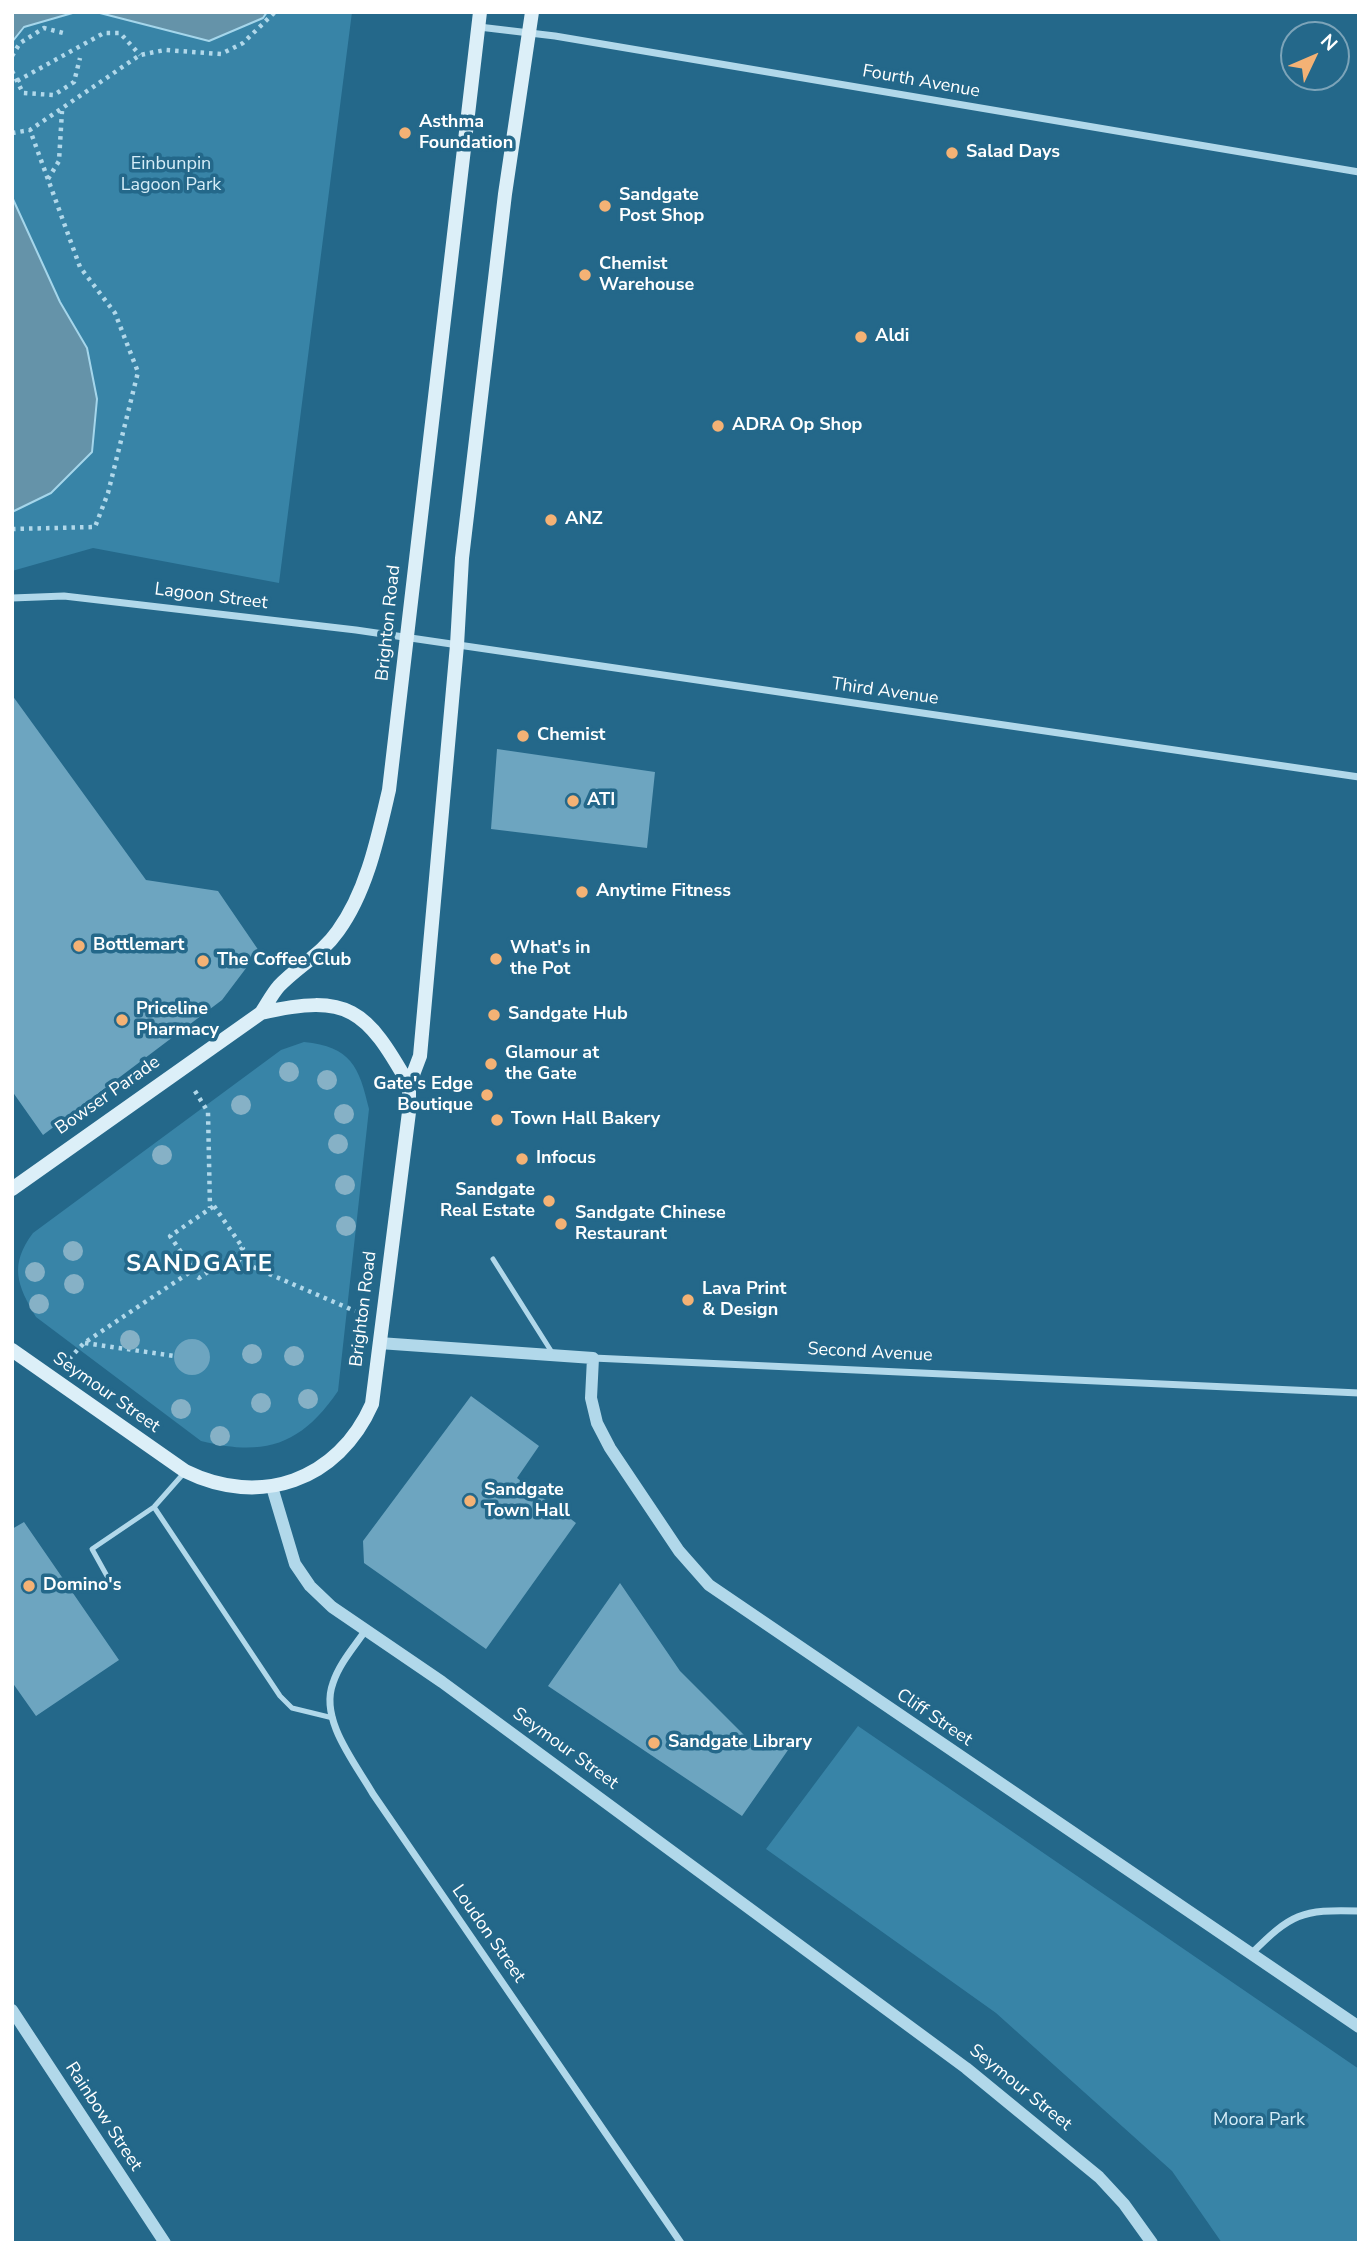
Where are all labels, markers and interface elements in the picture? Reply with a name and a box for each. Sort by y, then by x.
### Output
north arrow [1280,21,1350,91]
text: N [1314,29,1343,57]
street label: Fourth Avenue [861,61,981,103]
place label: Asthma Foundation [419,112,513,154]
marker: Asthma Foundation [397,125,413,141]
place label: Salad Days [966,142,1060,164]
marker: Salad Days [944,145,960,161]
park label: Einbunpin Lagoon Park [121,154,221,196]
place label: Sandgate Post Shop [619,185,704,228]
marker: Sandgate Post Shop [597,198,613,214]
place label: Chemist Warehouse [599,254,694,296]
marker: Chemist Warehouse [577,267,593,283]
place label: Aldi [875,326,909,348]
marker: Aldi [853,329,869,345]
place label: ADRA Op Shop [732,415,862,437]
marker: ADRA Op Shop [710,418,726,434]
place label: ANZ [565,509,603,531]
marker: ANZ [543,512,559,528]
street label: Brighton Road [372,564,406,682]
street label: Lagoon Street [153,579,269,615]
street label: Third Avenue [830,674,940,710]
place label: Chemist [537,725,605,747]
marker: Chemist [515,728,531,744]
place label: ATI [587,790,615,812]
marker: ATI [565,793,581,809]
place label: Anytime Fitness [596,881,731,903]
marker: Anytime Fitness [574,884,590,900]
place label: Bottlemart [93,935,184,957]
marker: Bottlemart [71,938,87,954]
place label: What's in the Pot [510,938,590,981]
place label: The Coffee Club [217,950,351,972]
marker: What's in the Pot [488,951,504,967]
marker: The Coffee Club [195,953,211,969]
place label: Priceline Pharmacy [136,999,219,1042]
place label: Sandgate Hub [508,1004,628,1026]
marker: Sandgate Hub [486,1007,502,1023]
marker: Priceline Pharmacy [114,1012,130,1028]
place label: Glamour at the Gate [505,1043,599,1086]
street label: Bowser Parade [52,1052,164,1140]
marker: Glamour at the Gate [483,1056,499,1072]
place label: Gate's Edge Boutique [373,1074,473,1116]
marker: Gate's Edge Boutique [479,1087,495,1103]
place label: Town Hall Bakery [511,1109,660,1131]
marker: Town Hall Bakery [489,1112,505,1128]
place label: Infocus [536,1148,596,1170]
marker: Infocus [514,1151,530,1167]
place label: Sandgate Real Estate [440,1180,535,1222]
marker: Sandgate Real Estate [541,1193,557,1209]
place label: Sandgate Chinese Restaurant [575,1203,726,1246]
marker: Sandgate Chinese Restaurant [553,1216,569,1232]
street label: Brighton Road [346,1250,382,1368]
district label: SANDGATE [127,1251,273,1279]
place label: Lava Print & Design [702,1279,787,1322]
marker: Lava Print & Design [680,1292,696,1308]
street label: Second Avenue [807,1339,933,1367]
street label: Seymour Street [48,1348,164,1438]
place label: Sandgate Town Hall [484,1480,570,1522]
marker: Sandgate Town Hall [462,1493,478,1509]
place label: Domino's [43,1575,121,1597]
marker: Domino's [21,1578,37,1594]
street label: Cliff Street [892,1685,976,1751]
street label: Seymour Street [508,1703,622,1795]
place label: Sandgate Library [668,1732,812,1754]
marker: Sandgate Library [646,1735,662,1751]
street label: Loudon Street [446,1881,530,1987]
street label: Seymour Street [964,2040,1076,2136]
street label: Rainbow Street [60,2059,146,2175]
park label: Moora Park [1213,2110,1305,2132]

